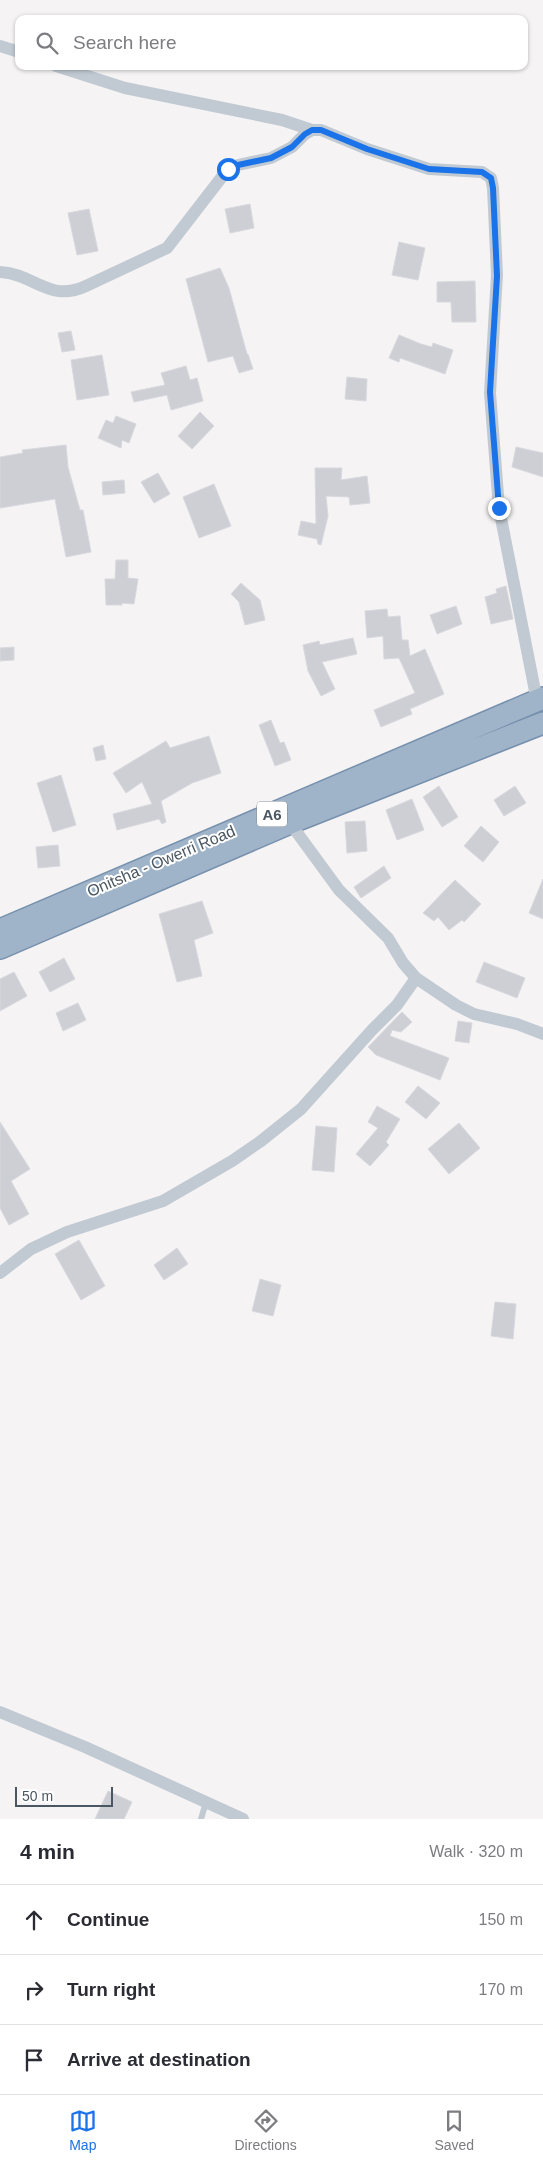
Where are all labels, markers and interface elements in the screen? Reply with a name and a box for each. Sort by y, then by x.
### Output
search box [15,15,528,70]
icon: search [33,29,61,57]
text: Search here [73,32,177,53]
route start [217,158,240,181]
route end [488,497,511,520]
road number: A6 [257,802,287,826]
street label: Onitsha - Owerri Road [84,822,238,900]
scale bar [15,1784,112,1807]
text: 50 m [22,1788,53,1804]
text: 4 min [20,1840,75,1863]
text: Walk · 320 m [429,1843,523,1860]
icon: ahead [20,1906,48,1934]
text: Continue [67,1909,149,1930]
text: 150 m [479,1911,523,1928]
icon: right [20,1976,48,2004]
text: Turn right [67,1979,155,2000]
text: 170 m [479,1981,523,1998]
icon: arrive [20,2046,48,2074]
text: Arrive at destination [67,2049,251,2070]
tab: Map [69,2107,97,2153]
tab: Directions [235,2107,297,2153]
tab: Saved [434,2107,474,2153]

